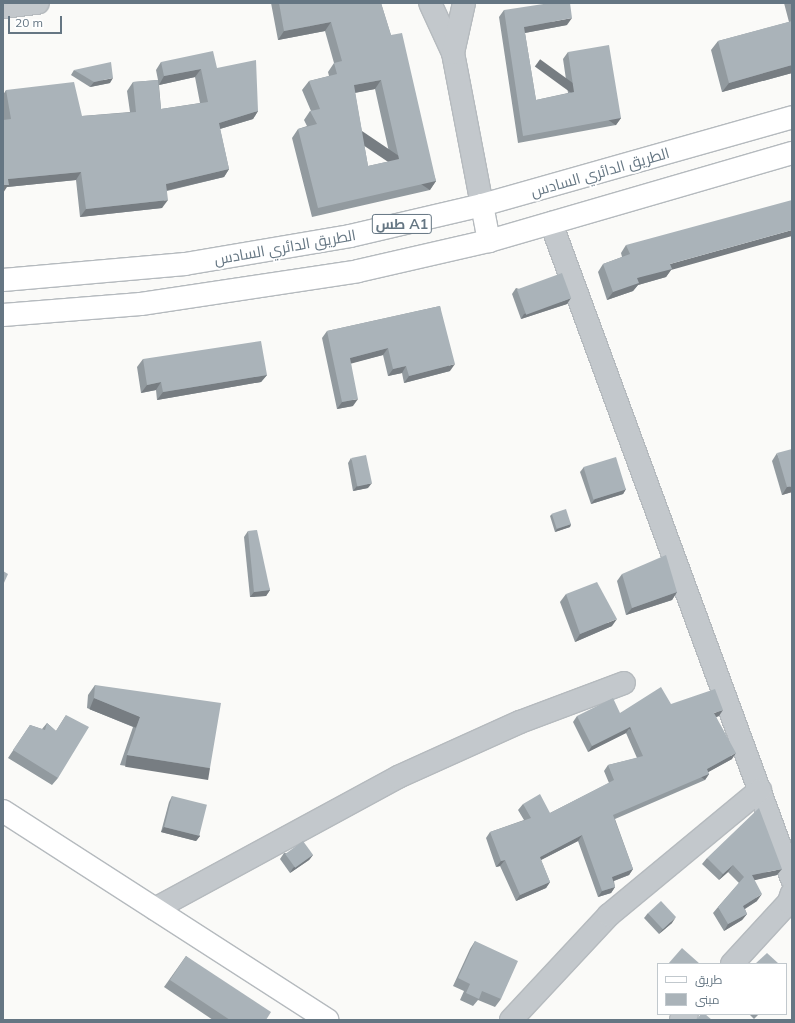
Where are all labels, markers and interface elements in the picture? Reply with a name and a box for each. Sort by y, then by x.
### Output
scale bar [10,8,64,34]
text: 20 m [15,15,43,30]
street label: الطريق الدائري السادس [529,144,671,200]
road number: طس A1 [371,212,433,236]
street label: الطريق الدائري السادس [213,226,357,268]
legend [657,963,787,1015]
text: طريق [695,972,722,987]
text: مبنى [695,992,720,1007]

